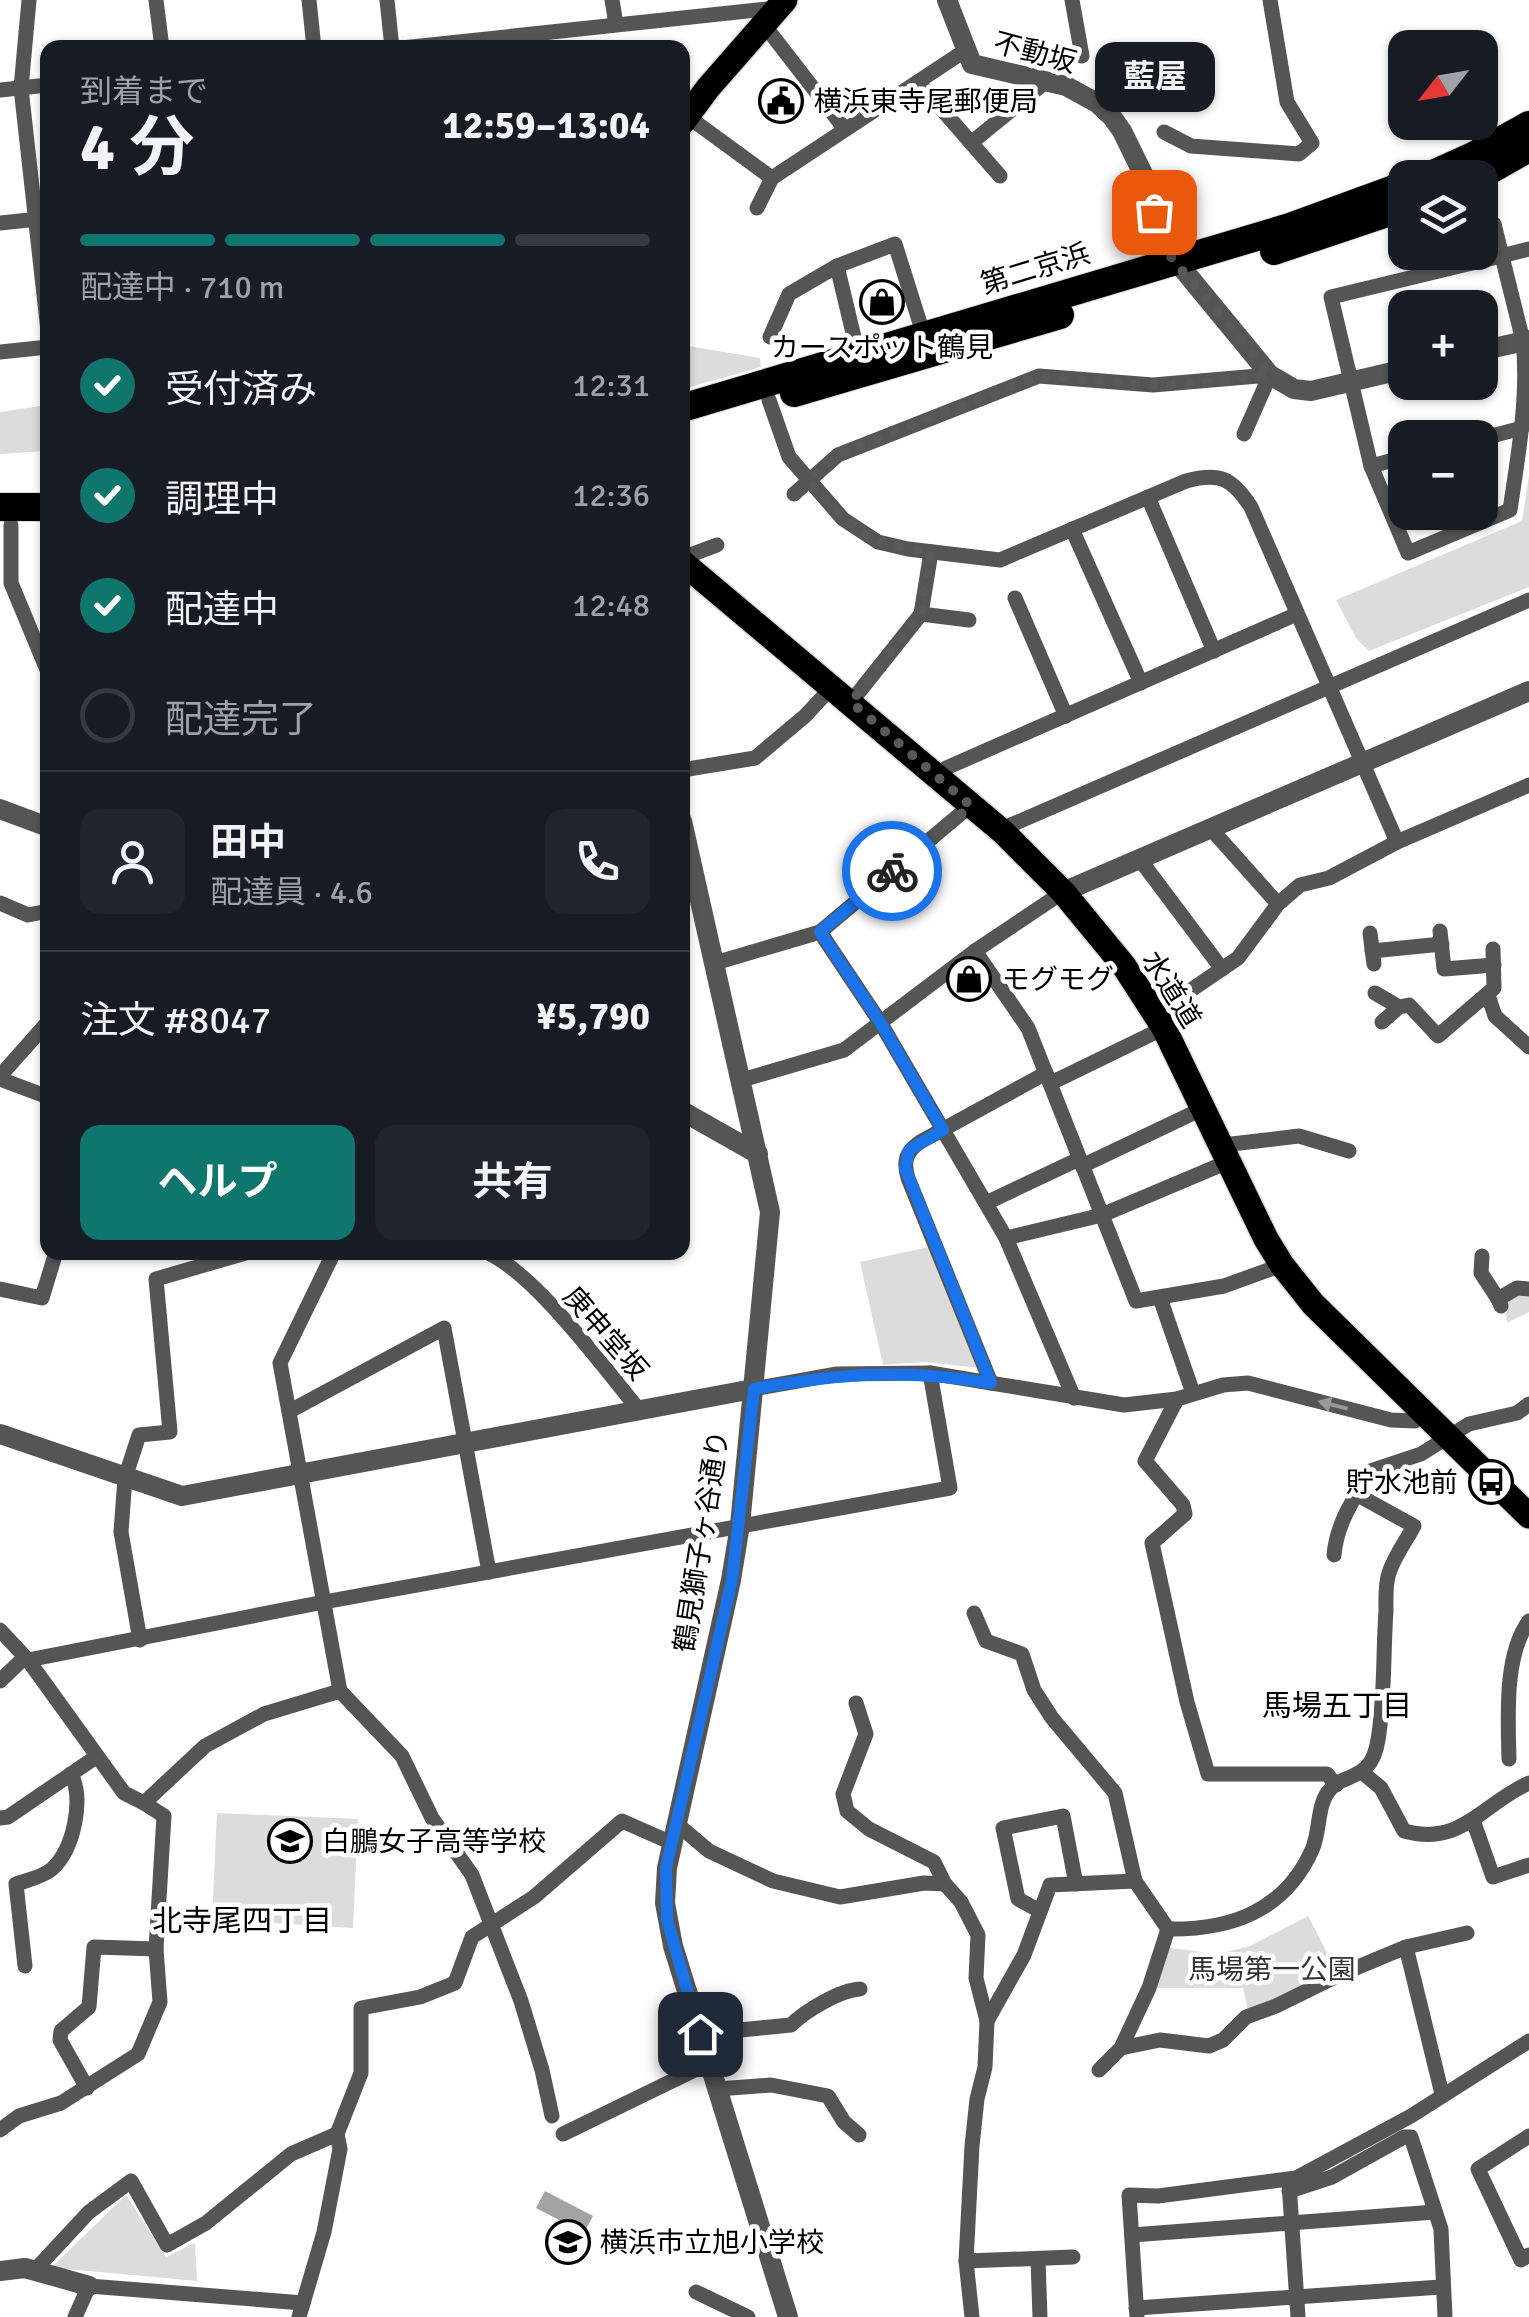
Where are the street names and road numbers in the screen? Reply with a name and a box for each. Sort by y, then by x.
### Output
street label: 不動坂 [990,26,1080,80]
street label: 第二京浜 [977,236,1094,302]
street label: 水道道 [1134,945,1208,1034]
street label: 庚申堂坂 [556,1280,655,1387]
street label: 鶴見獅子ヶ谷通り [668,1428,736,1654]

